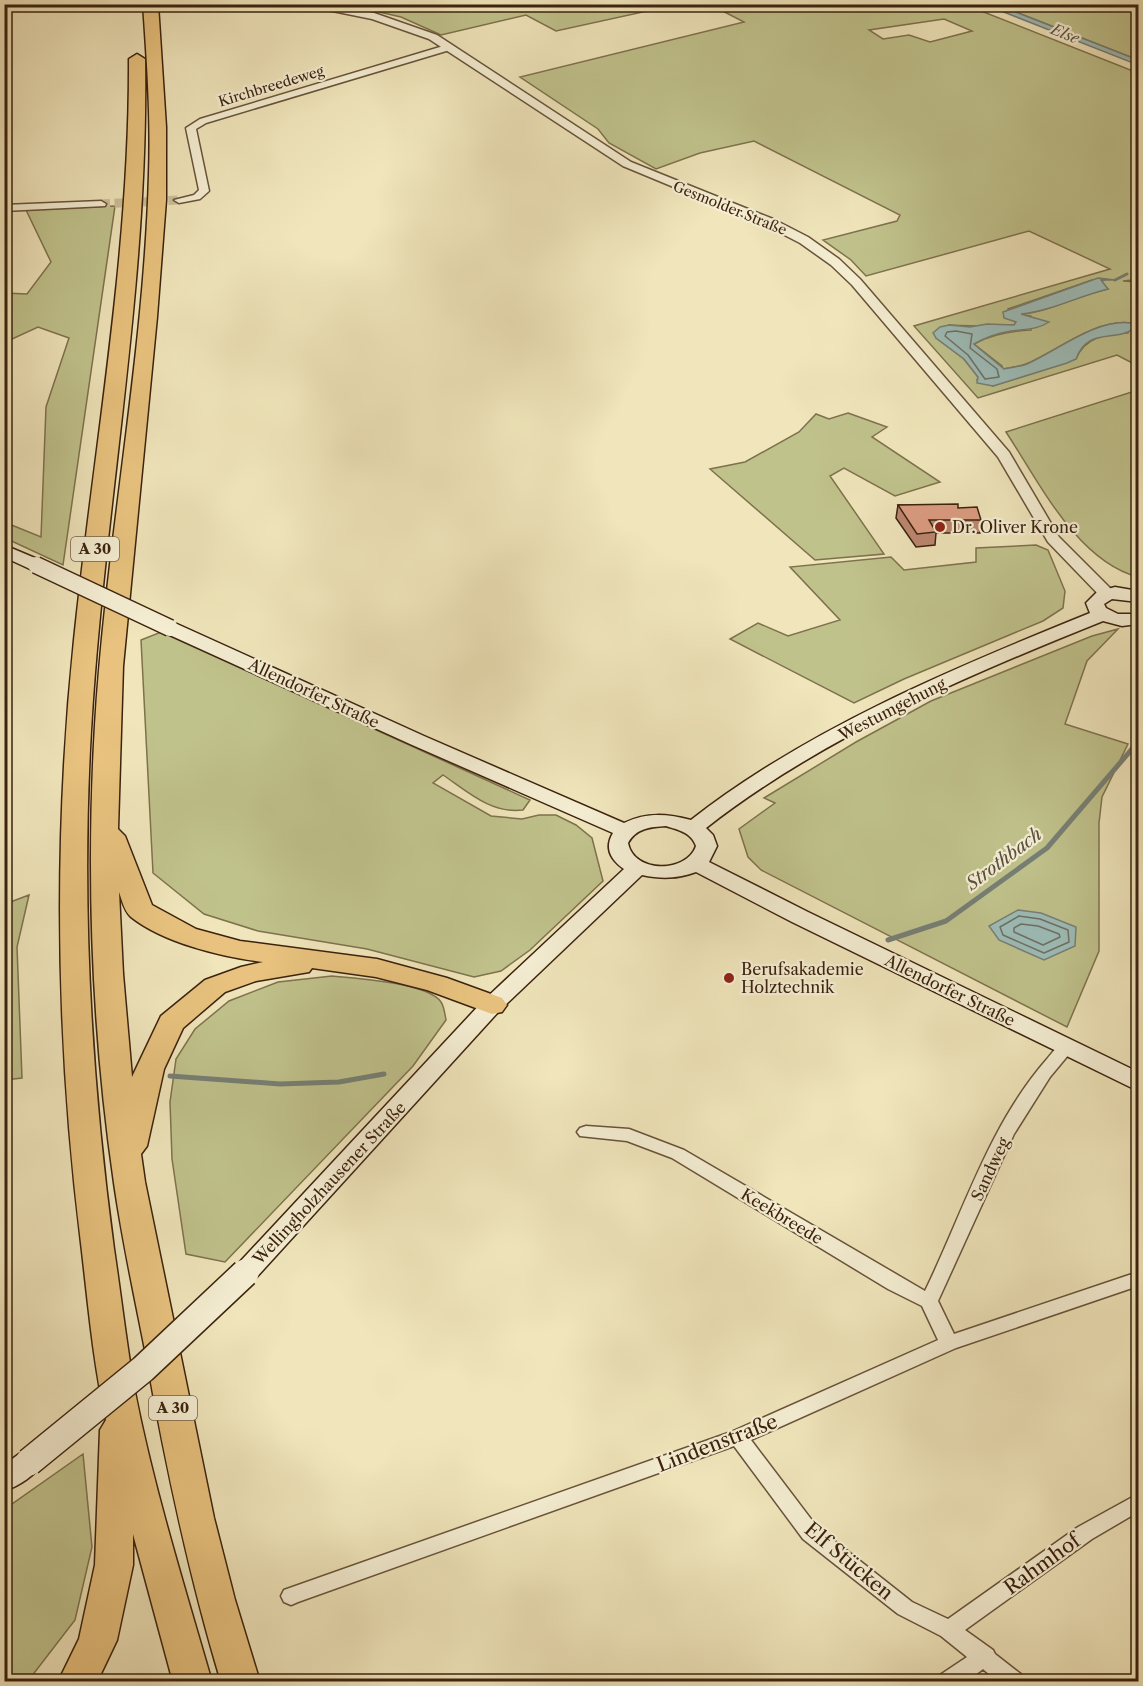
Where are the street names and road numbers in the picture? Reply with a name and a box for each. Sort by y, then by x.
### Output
street label: Kirchbreedeweg [216,61,327,111]
street label: Gesmolder Straße [671,177,790,239]
road number: A 30 [71,537,119,561]
street label: Allendorfer Straße [244,653,383,732]
street label: Westumgehung [834,673,950,745]
street label: Allendorfer Straße [881,949,1018,1030]
street label: Wellingholzhausener Straße [248,1097,410,1269]
street label: Sandweg [967,1134,1014,1204]
street label: Keekbreede [737,1184,827,1248]
road number: A 30 [149,1396,197,1420]
street label: Lindenstraße [653,1409,781,1477]
street label: Elf Stücken [800,1517,899,1605]
street label: Rahmhof [999,1527,1087,1600]

